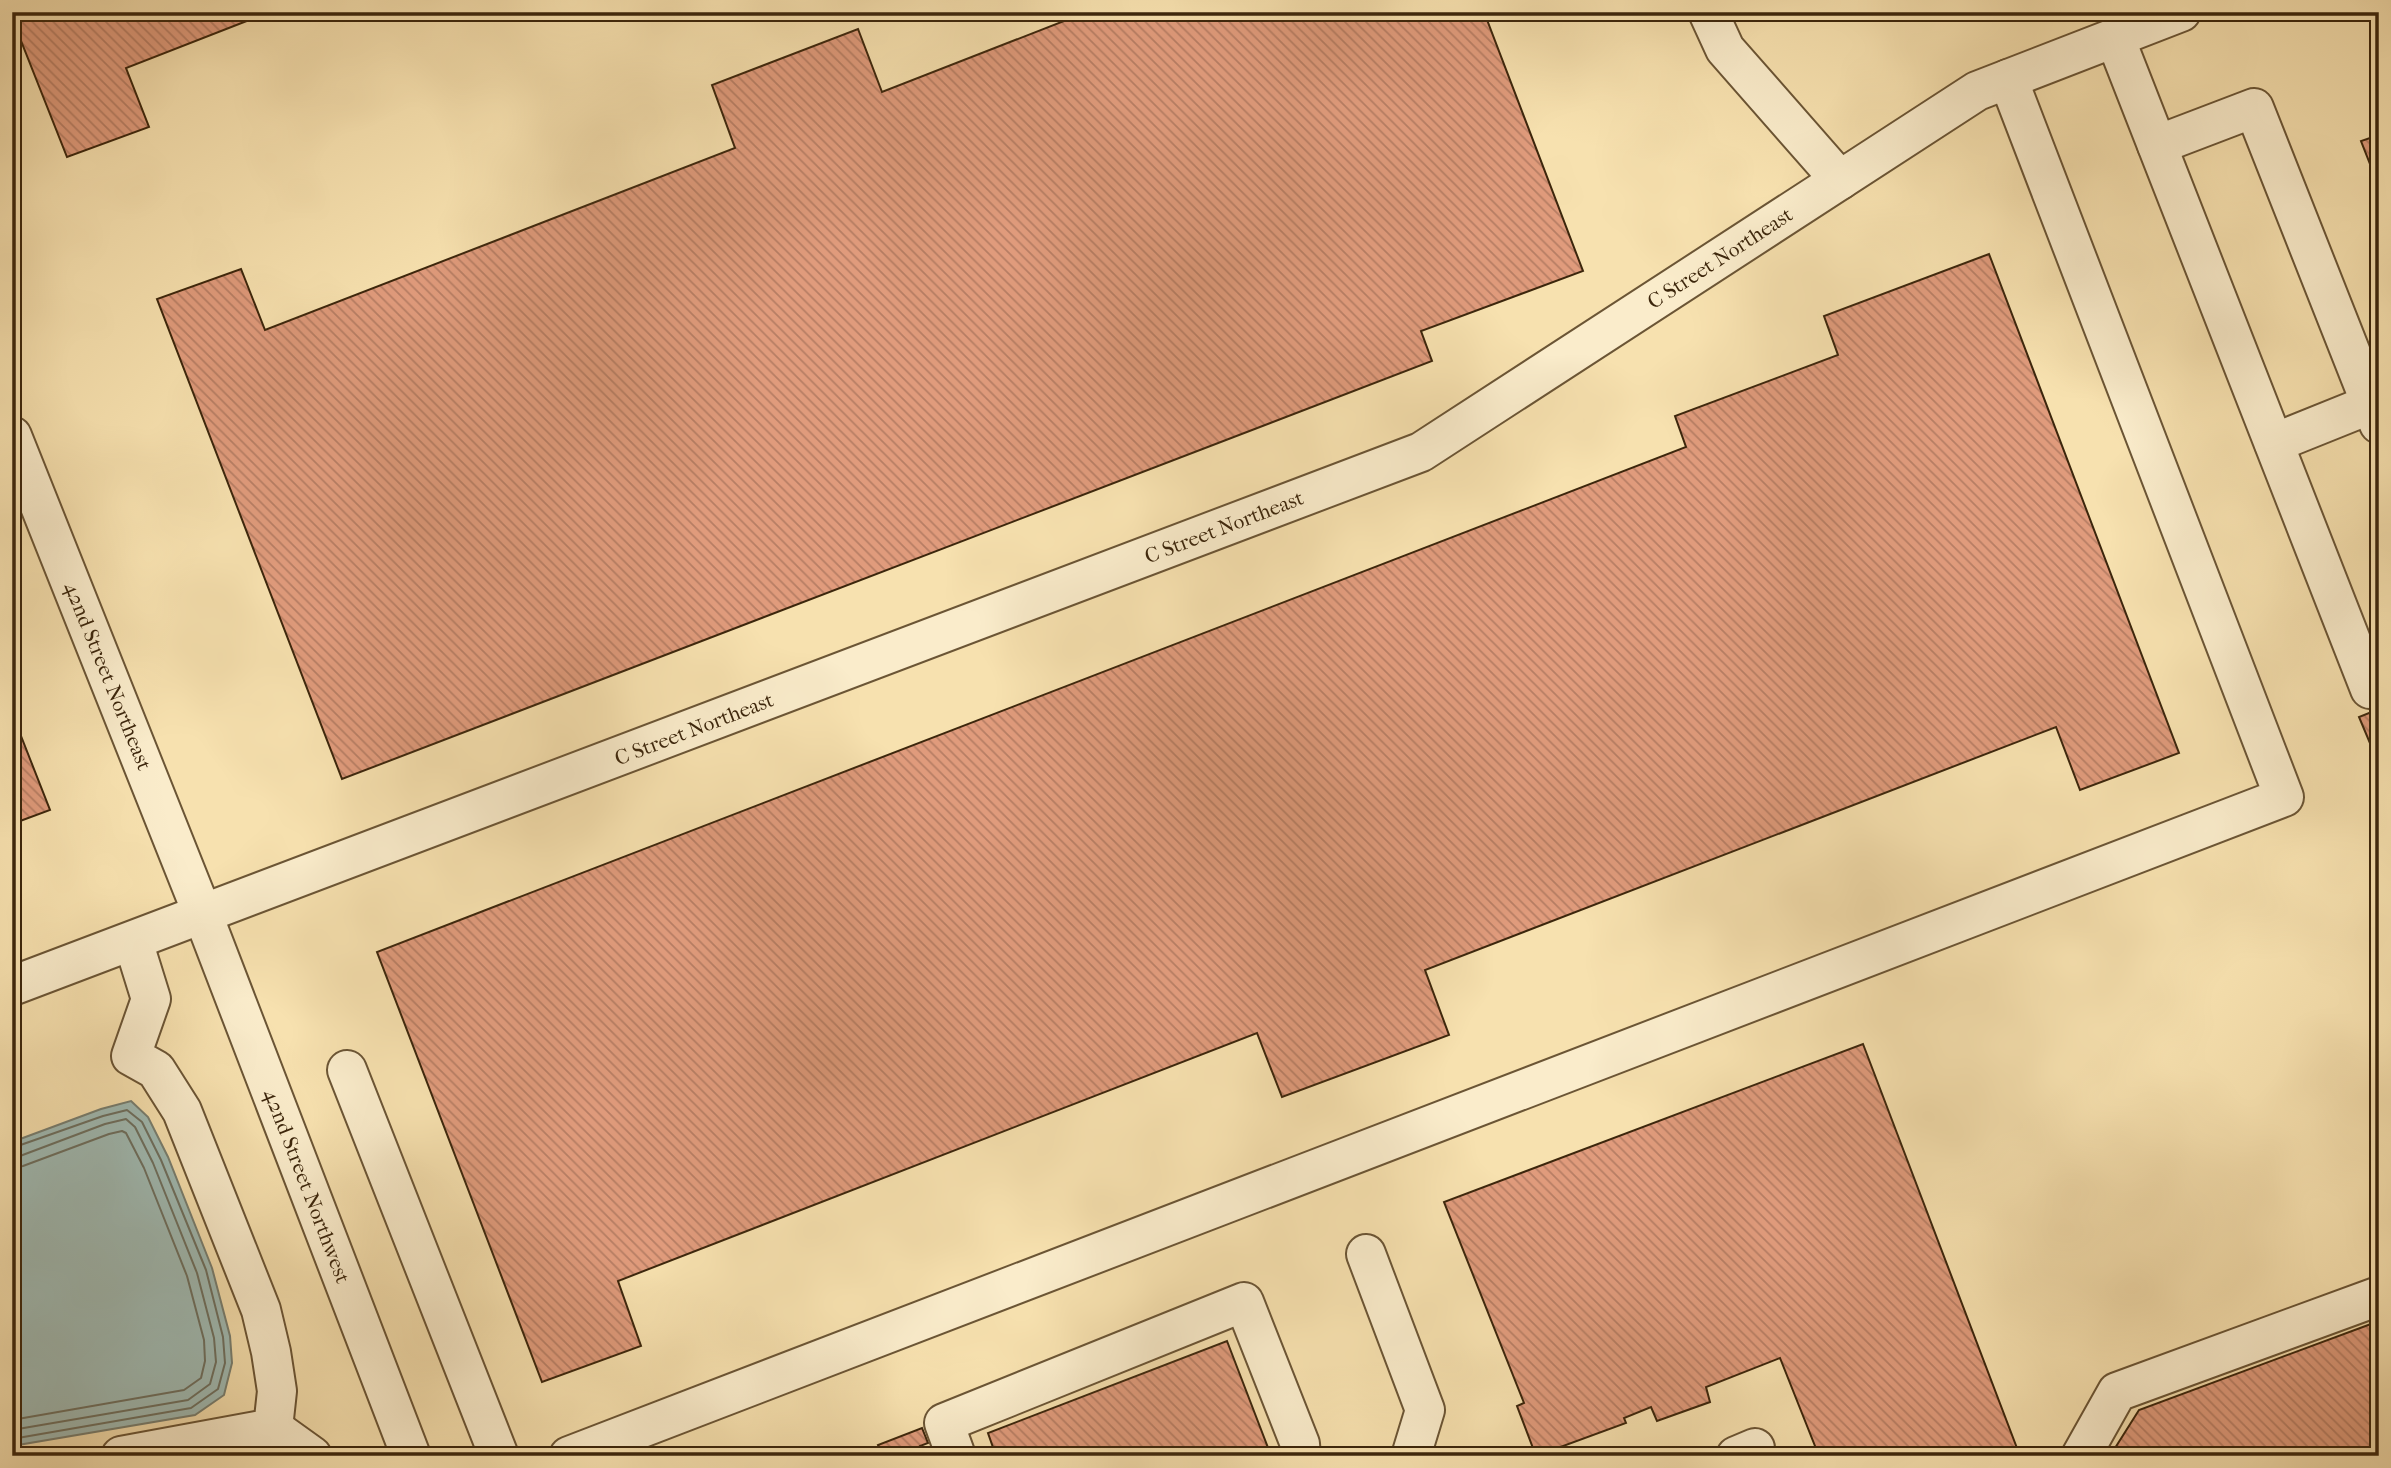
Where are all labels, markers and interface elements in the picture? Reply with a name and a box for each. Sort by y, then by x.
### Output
street label: C Street Northeast [1643,202,1797,314]
street label: C Street Northeast [1141,485,1307,568]
street label: 42nd Street Northeast [59,578,157,774]
street label: C Street Northeast [611,687,777,770]
street label: 42nd Street Northwest [259,1086,355,1287]

